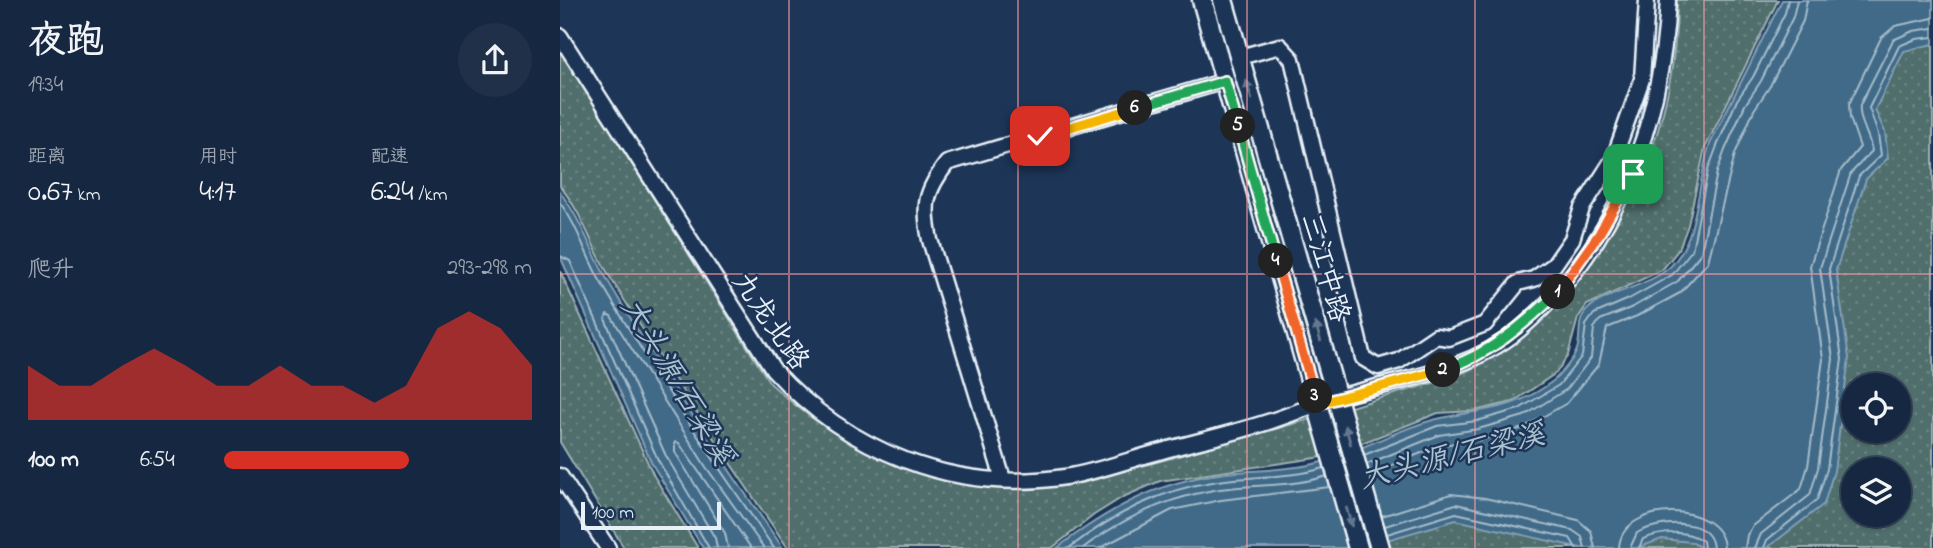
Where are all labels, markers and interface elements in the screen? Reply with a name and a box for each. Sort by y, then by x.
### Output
text: 夜跑 [28,15,104,71]
button: share [458,23,532,97]
text: 19:34 [28,69,63,102]
one-way arrow [1243,78,1254,100]
pin: 6 [1118,90,1152,126]
text: 6 [1130,94,1139,121]
pin [1010,106,1070,166]
pin: 5 [1220,108,1256,144]
text: 5 [1232,112,1243,139]
icon: check [1021,117,1059,155]
text: 距离 [28,144,66,171]
text: 用时 [199,144,237,171]
text: 配速 [371,144,409,171]
pin [1603,144,1663,204]
icon: arrive [1614,155,1652,193]
text: 0.67 [28,171,73,215]
text: 4:17 [199,171,236,215]
text: 6:24 [371,171,414,215]
text: km [73,182,100,209]
text: /km [414,182,447,209]
street label: 三江中路 [1288,208,1359,327]
pin: 4 [1258,244,1294,278]
text: 4 [1272,247,1279,274]
text: 293–298 m [447,252,532,285]
text: 爬升 [28,254,74,287]
street label: 九龙北路 [720,264,818,380]
pin: 1 [1541,274,1576,310]
text: 1 [1554,278,1561,305]
water label: 大头源/石梁溪 [608,290,744,477]
one-way arrow [1312,321,1323,343]
pin: 2 [1426,352,1460,388]
text: 2 [1438,356,1447,383]
map controls [1841,373,1911,527]
button: locate [1841,373,1911,443]
pin: 3 [1298,378,1332,414]
text: 3 [1311,382,1318,409]
water label: 大头源/石梁溪 [1356,413,1552,502]
one-way arrow [1342,425,1352,446]
text: 100 m [28,444,79,477]
text: 6:54 [140,444,175,477]
button: layers [1841,457,1911,527]
scale bar [581,499,721,531]
text: 100 m [592,500,634,527]
one-way arrow [1344,506,1355,528]

